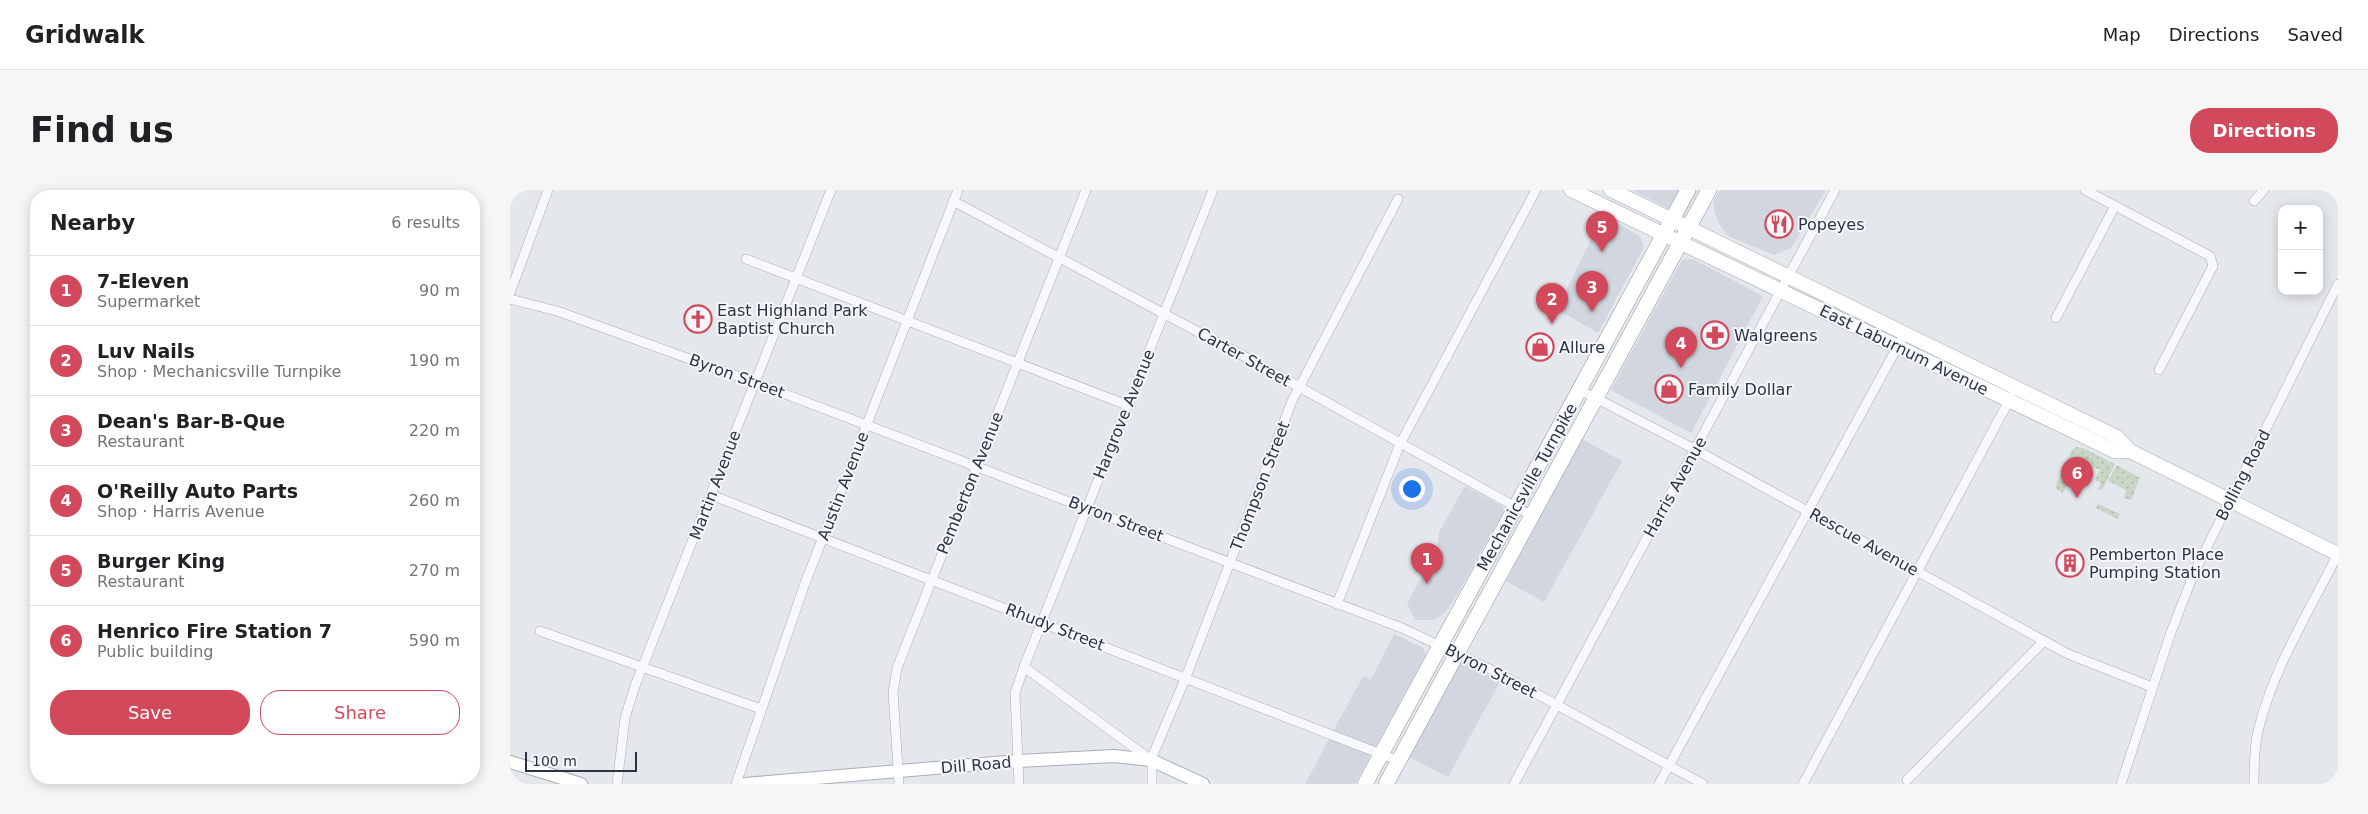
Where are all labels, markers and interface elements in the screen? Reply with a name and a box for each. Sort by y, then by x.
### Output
text: Gridwalk [25,21,145,49]
text: Map [2103,24,2141,45]
text: Directions [2169,24,2259,45]
text: Saved [2287,24,2343,45]
button: Directions [2190,108,2338,153]
text: Find us [30,110,174,150]
map controls [2278,205,2323,295]
button: + [2278,205,2323,250]
restaurant icon: Popeyes [1764,209,1794,239]
text: Nearby [50,211,135,235]
pin: 5 [1586,211,1618,252]
text: 6 results [391,213,460,232]
place label: Popeyes [1798,215,1865,234]
button: − [2278,250,2323,295]
text: 7-Eleven [97,270,189,292]
pin: 3 [1576,271,1608,312]
text: 1 [60,281,72,300]
text: 90 m [419,281,460,300]
pin: 2 [1536,283,1568,324]
text: Supermarket [97,292,200,311]
place label: East Highland Park Baptist Church [717,301,868,338]
street label: East Laburnum Avenue [1817,301,1991,399]
church icon: East Highland Park Baptist Church [683,304,713,334]
pharmacy icon: Walgreens [1700,320,1730,350]
street label: Carter Street [1194,323,1294,391]
place label: Walgreens [1734,326,1818,345]
pin: 4 [1665,327,1697,368]
shop icon: Allure [1525,332,1555,362]
place label: Allure [1559,338,1605,357]
text: Luv Nails [97,340,195,362]
street label: Hargrove Avenue [1089,346,1159,482]
street label: Byron Street [687,350,787,402]
text: 2 [60,351,72,370]
text: 190 m [409,351,460,370]
text: Shop · Mechanicsville Turnpike [97,362,341,381]
shop icon: Family Dollar [1654,374,1684,404]
place label: Family Dollar [1688,380,1792,399]
street label: Mechanicsville Turnpike [1473,400,1581,574]
street label: Pemberton Avenue [933,409,1007,557]
text: Dean's Bar-B-Que [97,410,285,432]
street label: Thompson Street [1226,418,1293,554]
text: 3 [60,421,72,440]
text: 220 m [409,421,460,440]
street label: Bolling Road [2212,426,2274,524]
street label: Martin Avenue [685,428,745,542]
street label: Austin Avenue [814,429,872,543]
text: Restaurant [97,432,185,451]
street label: Harris Avenue [1640,433,1710,541]
pin: 6 [2061,457,2093,498]
your location [1399,476,1425,502]
text: O'Reilly Auto Parts [97,480,298,502]
text: 4 [60,491,72,510]
text: 260 m [409,491,460,510]
street label: Byron Street [1066,492,1166,546]
text: Shop · Harris Avenue [97,502,265,521]
street label: Rescue Avenue [1806,504,1922,580]
pin: 1 [1411,543,1443,584]
place label: Pemberton Place Pumping Station [2089,545,2224,582]
building icon: Pemberton Place Pumping Station [2055,548,2085,578]
text: Burger King [97,550,225,572]
text: 5 [60,561,72,580]
text: 270 m [409,561,460,580]
text: Restaurant [97,572,185,591]
street label: Rhudy Street [1003,599,1107,655]
text: Henrico Fire Station 7 [97,620,332,642]
text: 6 [60,631,72,650]
text: 590 m [409,631,460,650]
street label: Byron Street [1442,640,1540,702]
text: Public building [97,642,214,661]
button: Save [50,690,250,735]
button: Share [260,690,460,735]
scale bar [525,749,638,772]
street label: Dill Road [940,752,1012,778]
text: 100 m [532,753,577,769]

